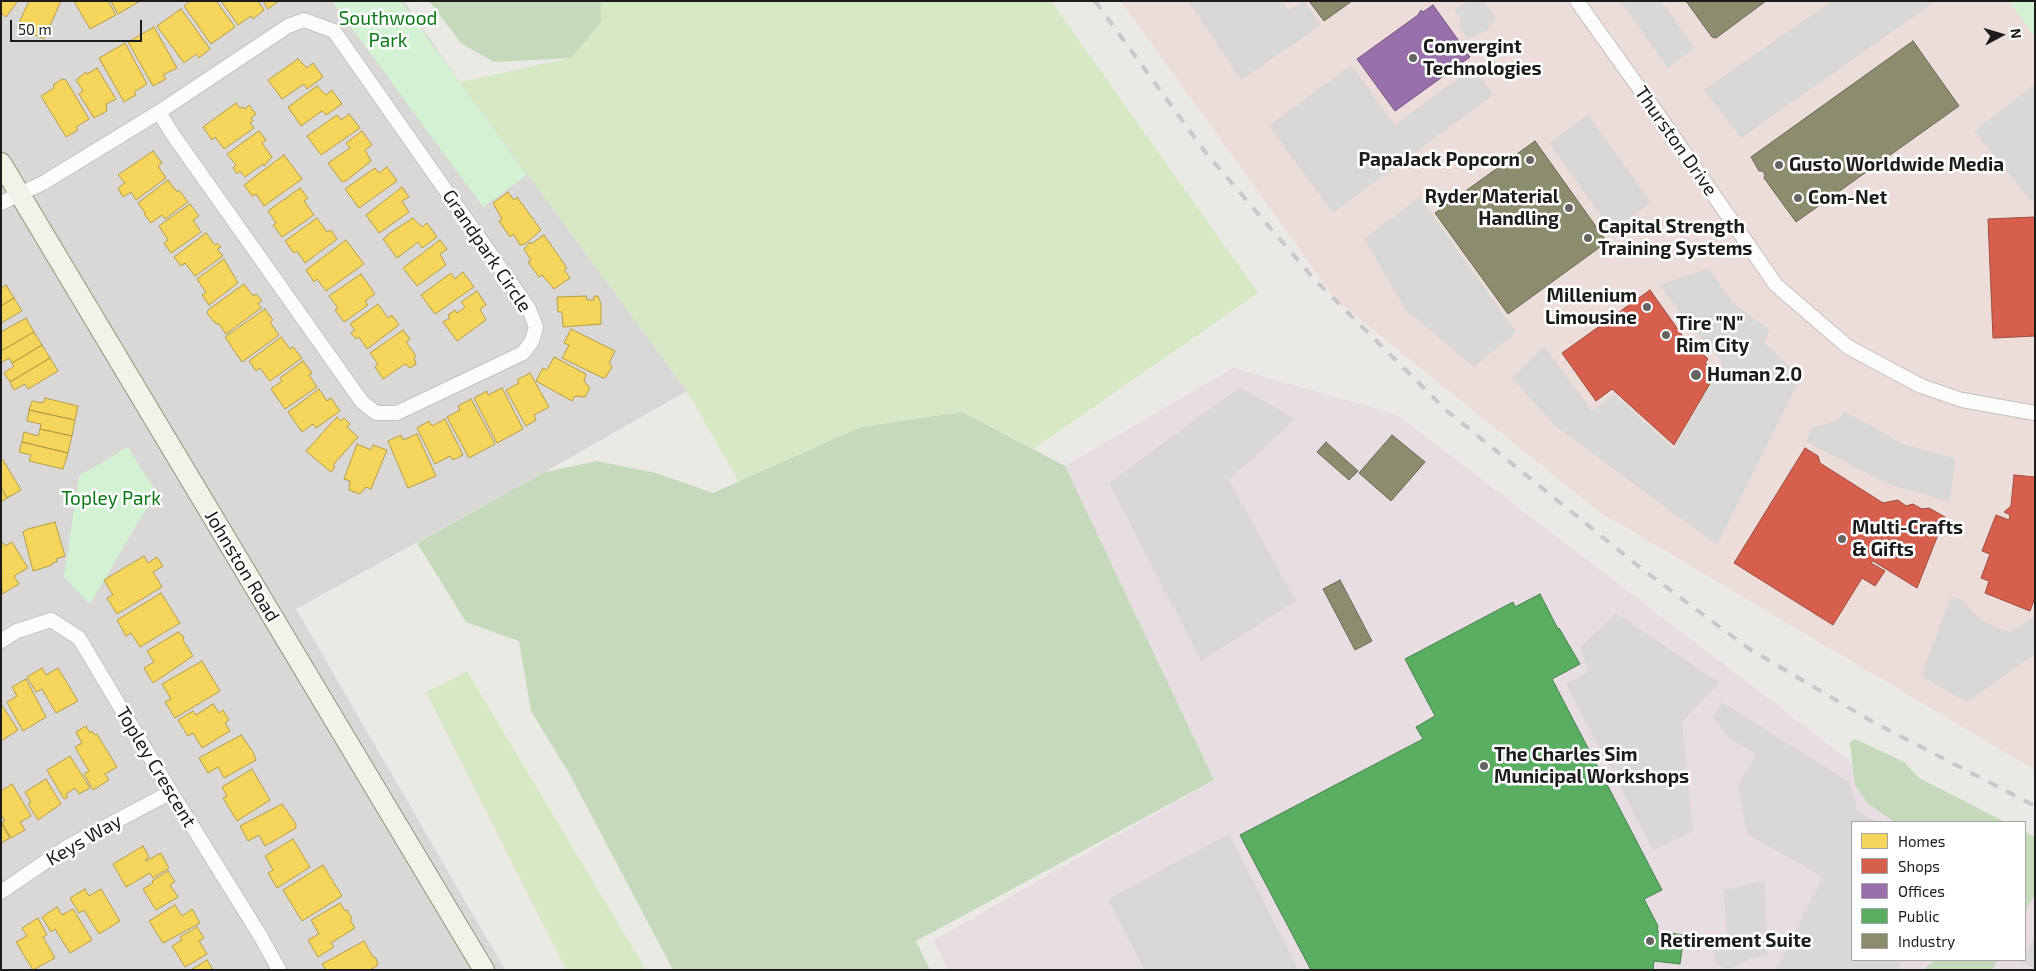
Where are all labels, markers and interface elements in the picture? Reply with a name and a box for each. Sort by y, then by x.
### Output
park label: Southwood Park [339,8,437,52]
scale bar [12,10,145,42]
north arrow [1976,10,2026,60]
text: 50 m [18,20,52,38]
text: N [2007,27,2025,39]
place label: Convergint Technologies [1423,36,1542,80]
marker: Convergint Technologies [1407,52,1419,64]
street label: Thurston Drive [1630,82,1722,200]
place label: PapaJack Popcorn [1358,149,1520,171]
marker: PapaJack Popcorn [1524,154,1536,166]
place label: Gusto Worldwide Media [1789,154,2004,176]
marker: Gusto Worldwide Media [1773,159,1785,171]
street label: Grandpark Circle [438,185,536,317]
place label: Ryder Material Handling [1425,186,1559,230]
place label: Com-Net [1808,187,1887,209]
marker: Com-Net [1792,192,1804,204]
marker: Ryder Material Handling [1563,202,1575,214]
place label: Capital Strength Training Systems [1598,216,1752,260]
marker: Capital Strength Training Systems [1582,232,1594,244]
place label: Millenium Limousine [1545,285,1637,329]
marker: Millenium Limousine [1641,301,1653,313]
place label: Tire "N" Rim City [1676,313,1749,357]
marker: Tire "N" Rim City [1660,329,1672,341]
place label: Human 2.0 [1707,364,1802,386]
marker: Human 2.0 [1689,368,1703,382]
park label: Topley Park [61,488,161,510]
street label: Johnston Road [200,506,284,626]
place label: Multi-Crafts & Gifts [1852,517,1963,561]
marker: Multi-Crafts & Gifts [1836,533,1848,545]
street label: Topley Crescent [111,703,201,831]
place label: The Charles Sim Municipal Workshops [1494,744,1689,788]
marker: The Charles Sim Municipal Workshops [1478,760,1490,772]
street label: Keys Way [42,809,126,871]
legend [1851,821,2026,961]
text: Homes [1898,832,1945,850]
text: Shops [1898,857,1940,875]
text: Offices [1898,882,1945,900]
text: Public [1898,907,1939,925]
place label: Retirement Suite [1660,930,1812,952]
text: Industry [1898,932,1955,950]
marker: Retirement Suite [1644,935,1656,947]

